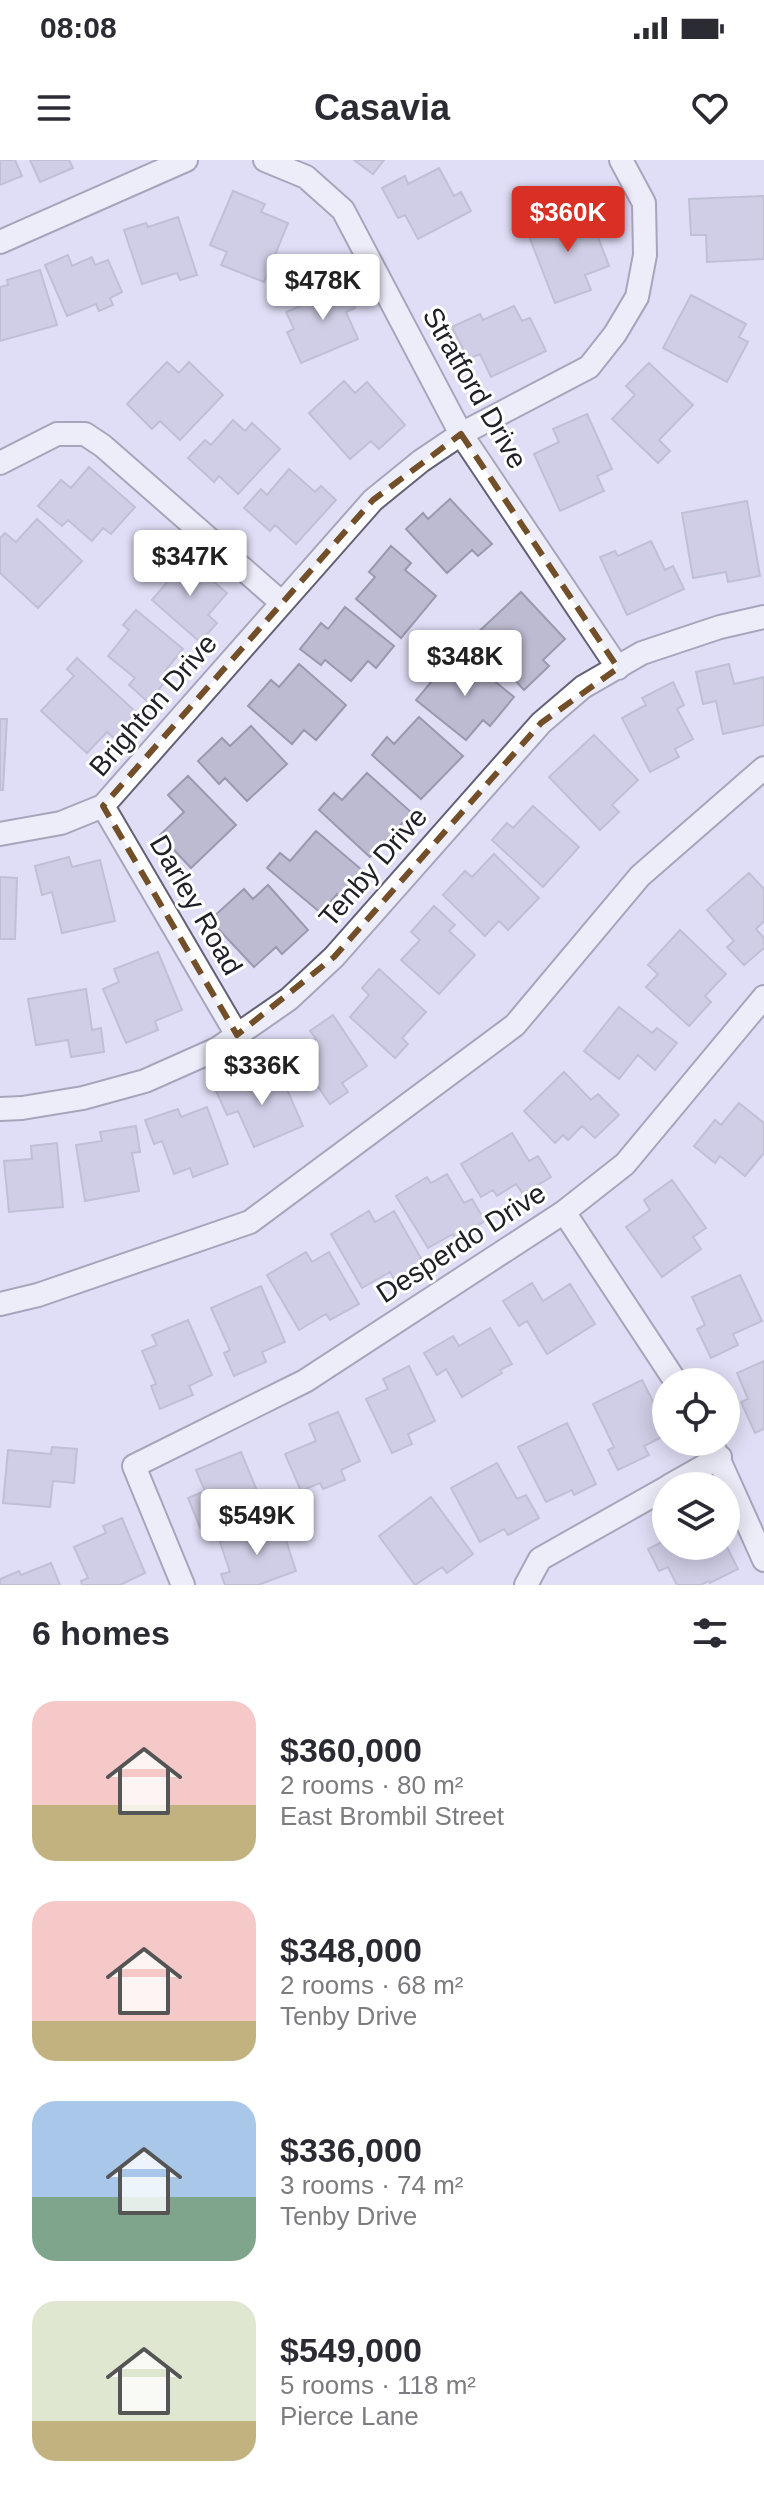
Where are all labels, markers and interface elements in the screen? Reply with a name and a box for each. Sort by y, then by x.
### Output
text: 08:08 [40,11,117,44]
icon: menu [32,86,76,130]
icon: heart [688,86,732,130]
text: Casavia [314,87,450,128]
pin: $360K [512,186,624,254]
text: $360K [530,197,606,227]
pin: $478K [267,254,379,322]
text: $478K [285,265,361,295]
street label: Stratford Drive [416,302,534,474]
pin: $347K [134,530,246,598]
text: $347K [152,541,228,571]
street label: Brighton Drive [83,628,223,782]
pin: $348K [409,630,521,698]
text: $348K [427,641,503,671]
street label: Tenby Drive [313,801,433,933]
street label: Darley Road [144,830,248,980]
pin: $336K [206,1039,318,1107]
text: $336K [224,1050,300,1080]
street label: Desperdo Drive [371,1177,551,1309]
map controls [652,1368,740,1560]
button: locate [652,1368,740,1456]
button: layers [652,1472,740,1560]
pin: $549K [201,1489,313,1557]
text: $549K [219,1500,295,1530]
icon: filters [688,1611,732,1655]
text: 6 homes [32,1614,170,1652]
text: $360,000 [280,1731,422,1769]
icon: home [96,1733,192,1829]
text: 2 rooms · 80 m² [280,1770,464,1800]
text: East Brombil Street [280,1801,504,1831]
text: $348,000 [280,1931,422,1969]
icon: home [96,1933,192,2029]
text: 2 rooms · 68 m² [280,1970,464,2000]
text: Tenby Drive [280,2001,417,2031]
text: $336,000 [280,2131,422,2169]
icon: home [96,2133,192,2229]
text: 3 rooms · 74 m² [280,2170,464,2200]
text: Tenby Drive [280,2201,417,2231]
text: $549,000 [280,2331,422,2369]
icon: home [96,2333,192,2429]
text: 5 rooms · 118 m² [280,2370,476,2400]
text: Pierce Lane [280,2401,419,2431]

